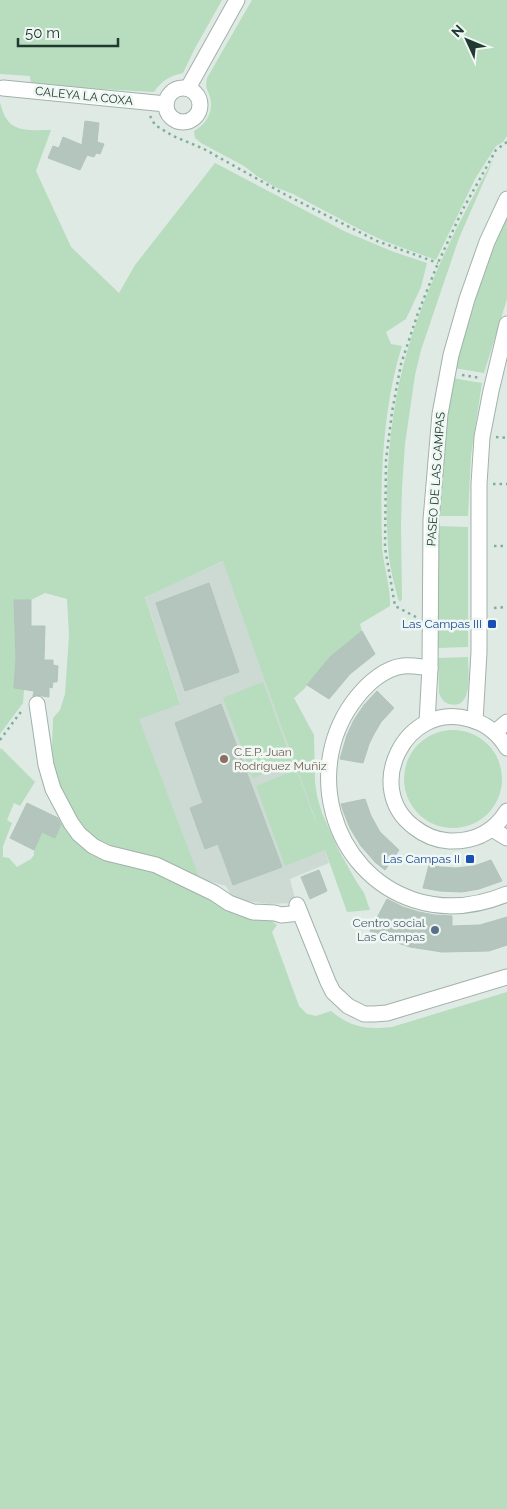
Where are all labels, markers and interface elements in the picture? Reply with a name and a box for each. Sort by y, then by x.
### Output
scale bar [18,15,118,47]
north arrow [442,15,492,65]
text: N [448,22,467,40]
text: 50 m [25,24,60,42]
street label: CALEYA LA COXA [34,84,134,108]
street label: PASEO DE LAS CAMPAS [424,411,448,547]
place label: Las Campas III [402,617,482,631]
marker: Las Campas III [486,618,498,630]
place label: C.E.P. Juan Rodríguez Muñiz [234,745,327,773]
marker: C.E.P. Juan Rodríguez Muñiz [218,753,230,765]
place label: Las Campas II [383,852,460,866]
marker: Las Campas II [464,853,476,865]
place label: Centro social Las Campas [353,916,426,944]
marker: Centro social Las Campas [429,924,441,936]

